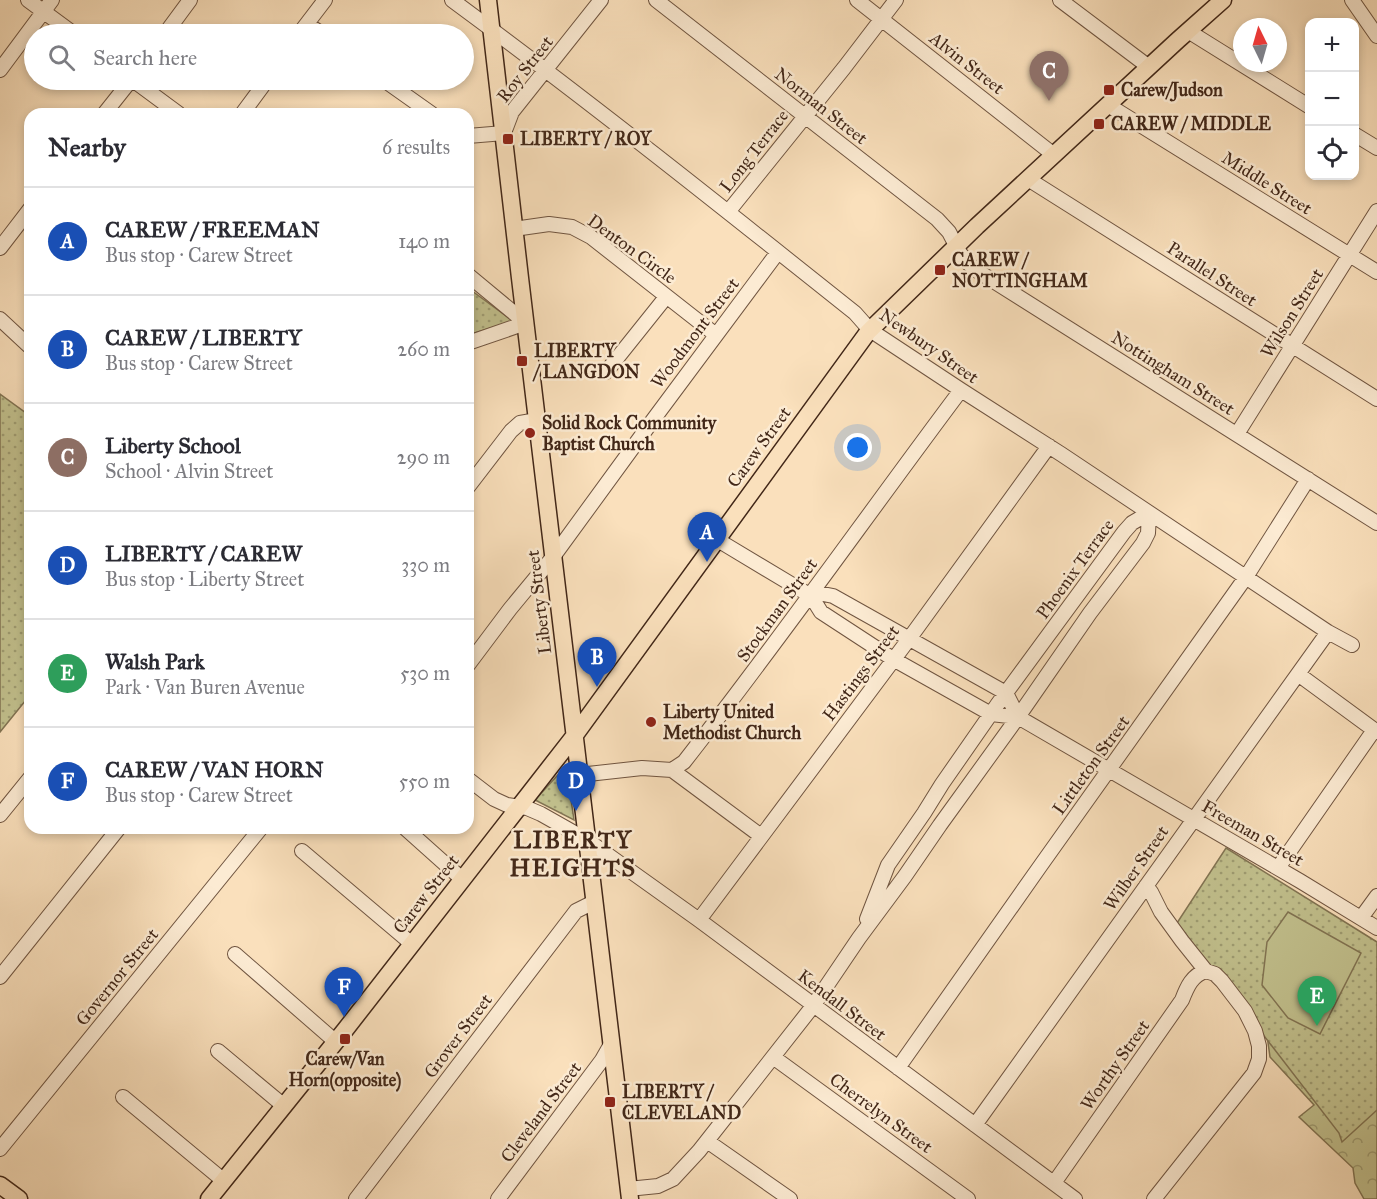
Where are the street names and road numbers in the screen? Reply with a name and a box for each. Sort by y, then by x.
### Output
street label: Alvin Street [924,26,1009,99]
street label: Roy Street [492,31,558,107]
street label: Norman Street [770,63,872,150]
street label: Long Terrace [715,105,794,197]
street label: Middle Street [1218,147,1317,220]
street label: Denton Circle [583,209,681,289]
street label: Parallel Street [1163,237,1262,311]
street label: Wilson Street [1256,264,1328,362]
street label: Woodmont Street [646,273,744,393]
street label: Newbury Street [875,304,983,389]
street label: Nottingham Street [1107,326,1239,421]
street label: Carew Street [722,402,796,492]
street label: Phoenix Terrace [1031,515,1119,623]
street label: Liberty Street [522,548,556,655]
street label: Stockman Street [732,553,822,666]
street label: Hastings Street [818,620,905,726]
street label: Littleton Street [1048,711,1135,819]
street label: Freeman Street [1198,795,1308,871]
street label: Wilber Street [1099,821,1174,915]
street label: Carew Street [388,850,464,938]
street label: Governor Street [71,923,163,1030]
street label: Kendall Street [794,965,891,1046]
street label: Grover Street [419,989,497,1083]
street label: Worthy Street [1076,1015,1155,1114]
street label: Cleveland Street [496,1057,586,1167]
street label: Cherrelyn Street [825,1068,937,1158]

